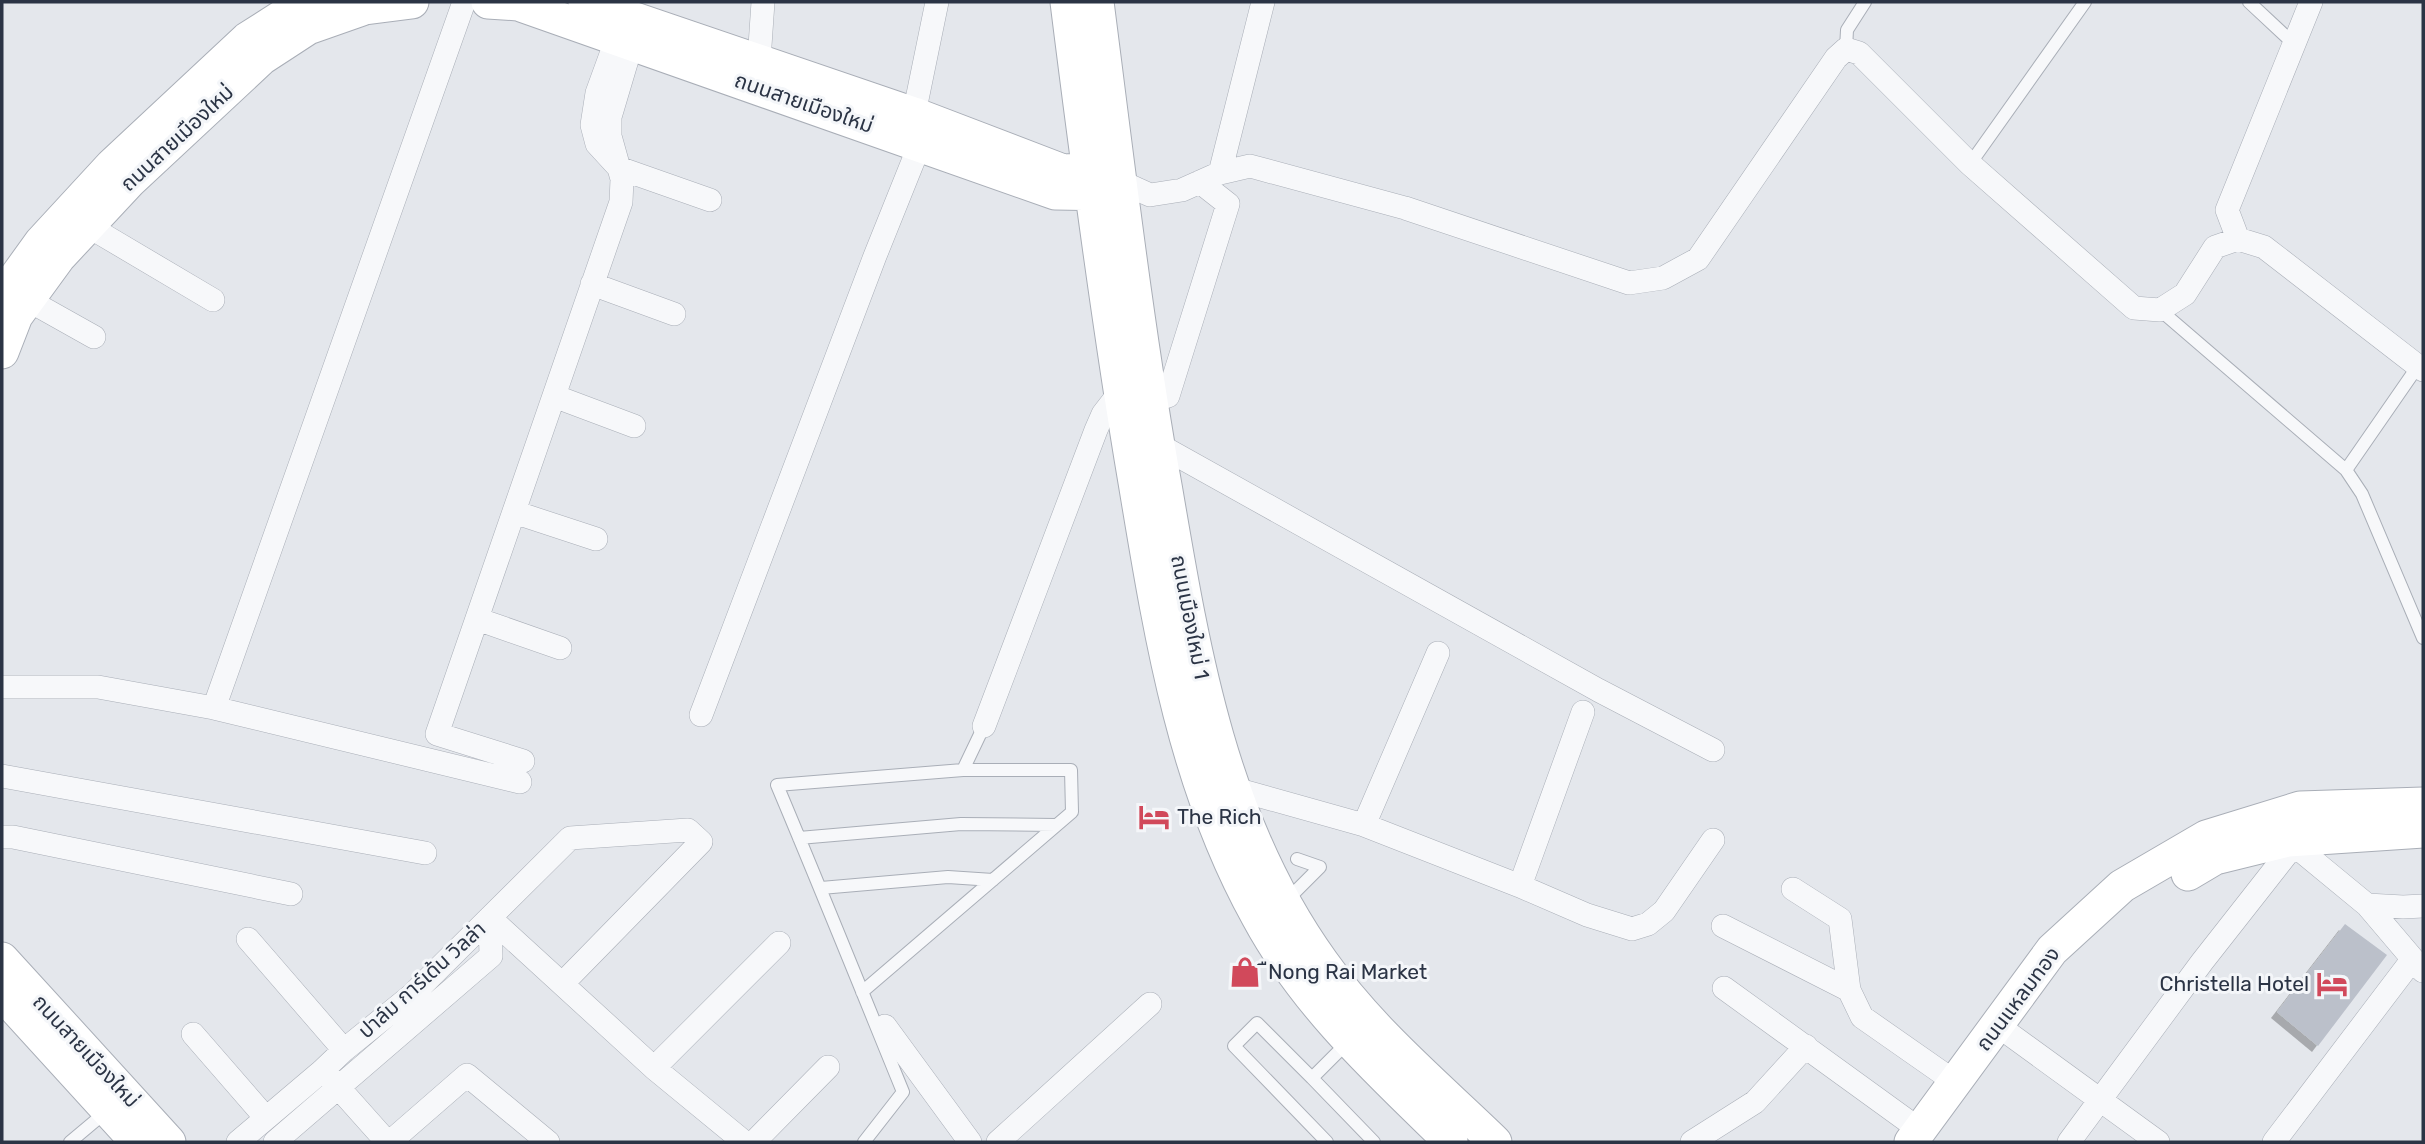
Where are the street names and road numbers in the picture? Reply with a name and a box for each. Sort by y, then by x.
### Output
street label: ถนนสายเมืองใหม่ [731,67,877,138]
street label: ถนนสายเมืองใหม่ [115,79,238,196]
street label: ถนนเมืองใหม่ 1 [1166,553,1215,681]
street label: ปาล์ม การ์เด้น วิลล่า [353,916,490,1043]
street label: ถนนแหลมทอง [1970,942,2065,1056]
street label: ถนนสายเมืองใหม่ [28,989,145,1112]

